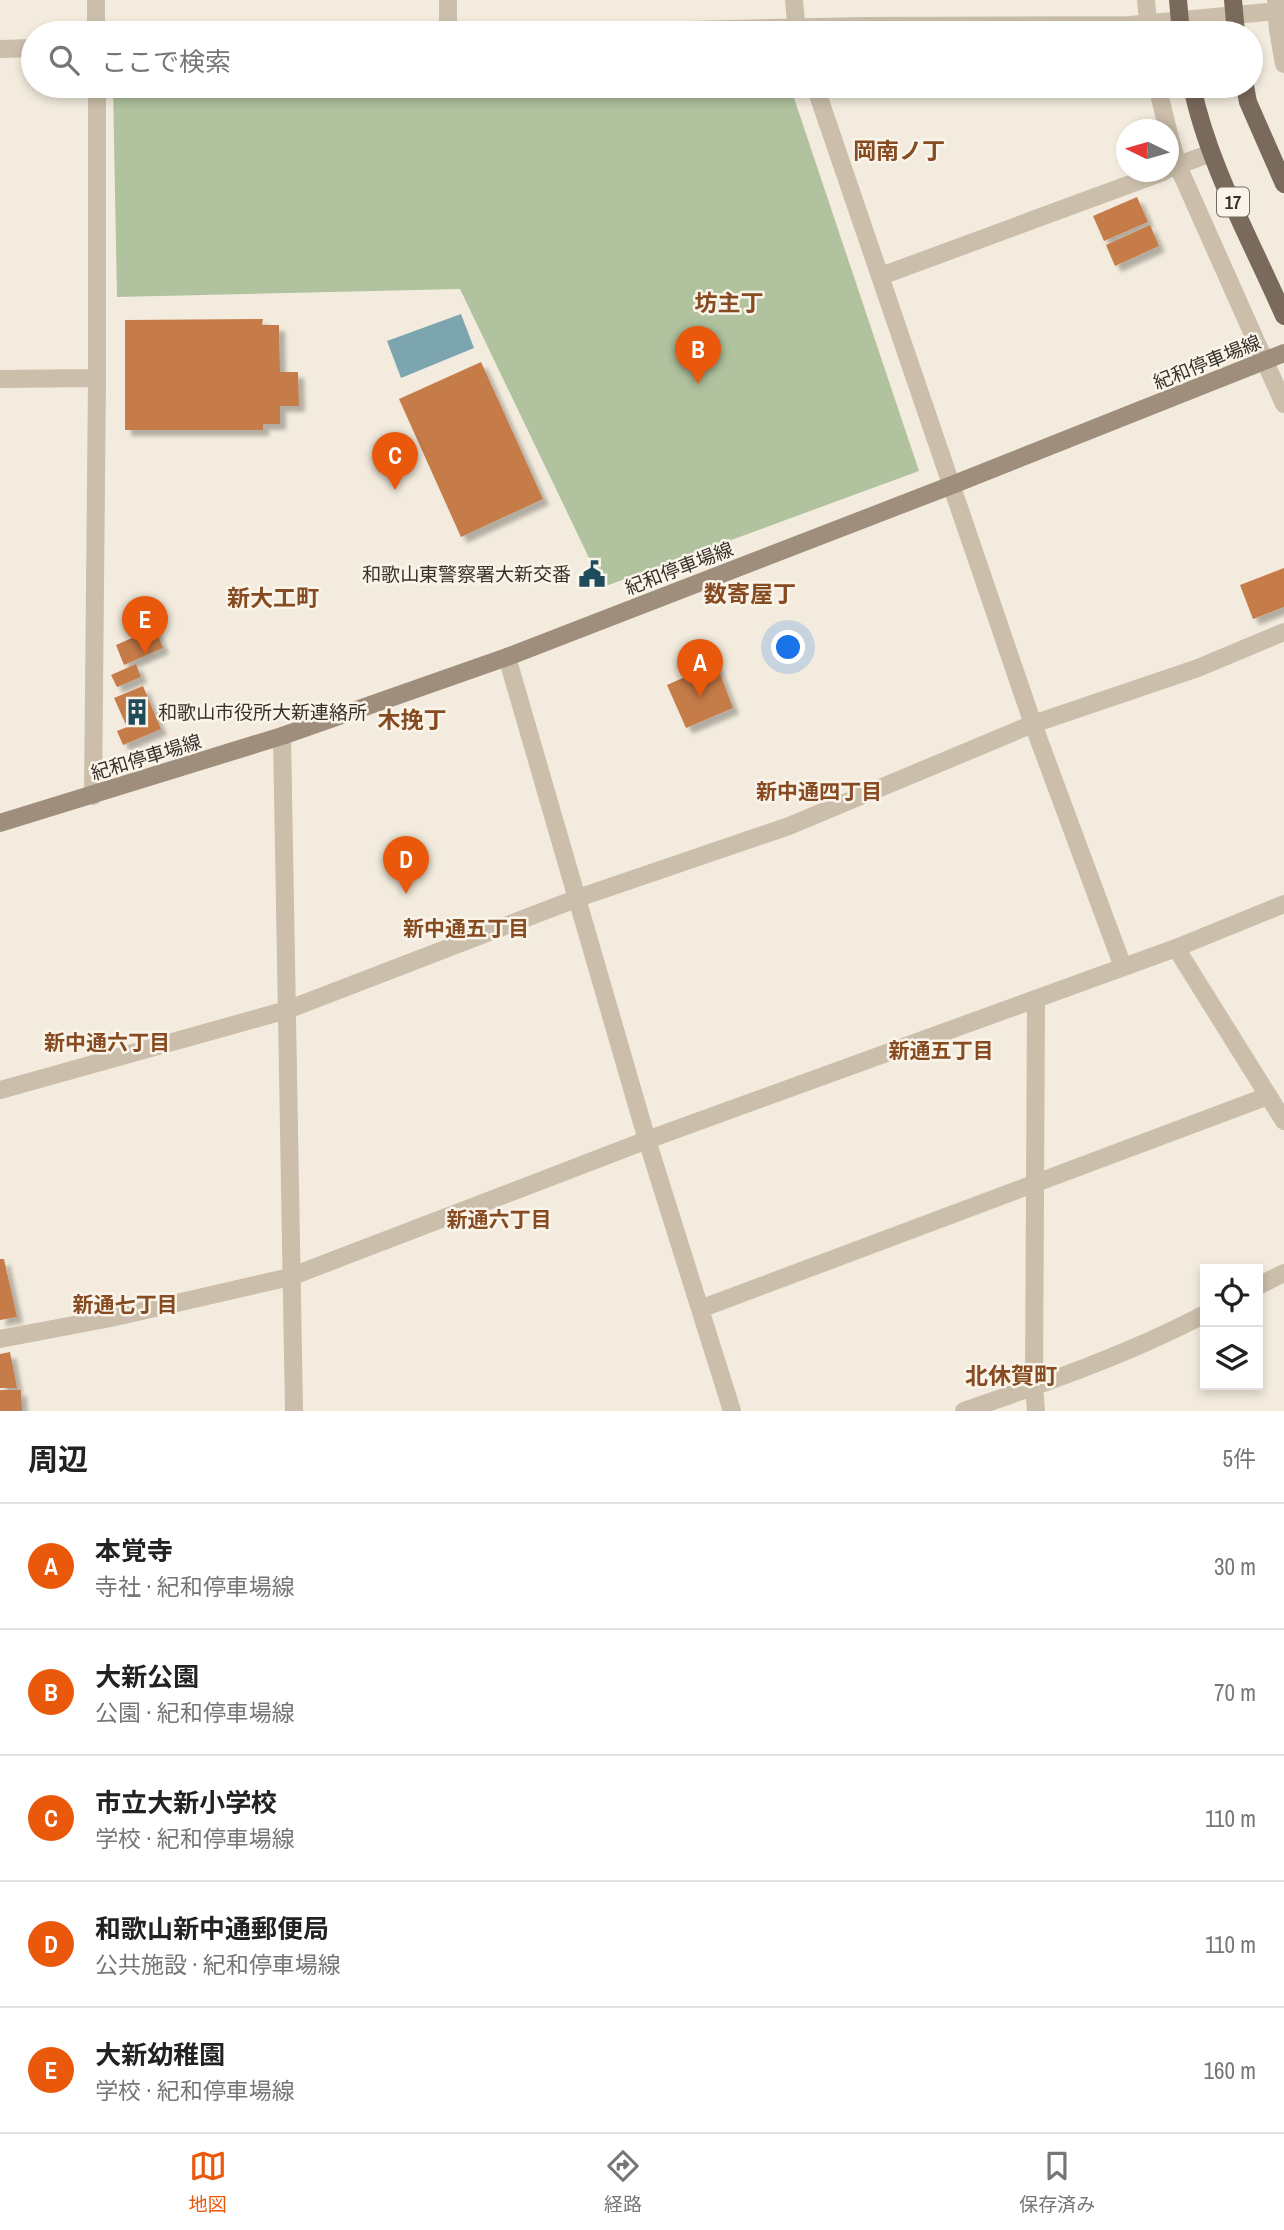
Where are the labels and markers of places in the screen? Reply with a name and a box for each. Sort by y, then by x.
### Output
pin: B [675,326,721,384]
pin: C [372,432,418,490]
public building icon: 和歌山東警察署大新交番 [577,559,607,589]
place label: 和歌山東警察署大新交番 [362,561,571,587]
pin: E [122,596,168,654]
pin: A [677,639,723,697]
building icon: 和歌山市役所大新連絡所 [122,697,152,727]
place label: 和歌山市役所大新連絡所 [158,699,367,725]
pin: D [383,836,429,894]

